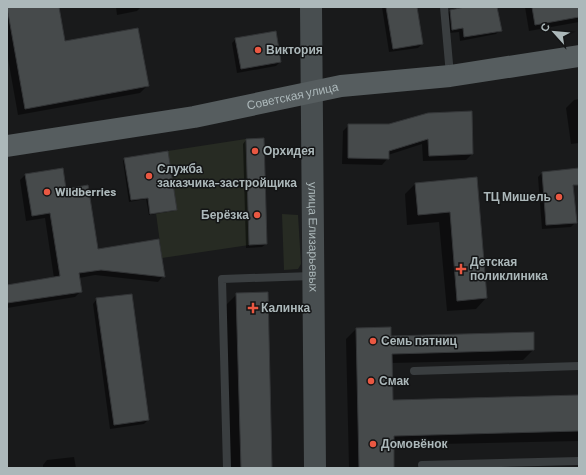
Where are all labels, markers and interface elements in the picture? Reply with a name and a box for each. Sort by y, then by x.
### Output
north arrow [534,12,574,52]
text: С [537,21,552,34]
place label: Виктория [266,42,323,57]
marker: Виктория [253,45,263,55]
street label: Советская улица [245,79,340,112]
place label: Орхидея [263,143,315,158]
marker: Орхидея [250,146,260,156]
place label: Служба заказчика-застройщика [157,161,297,190]
marker: Служба заказчика-застройщика [144,171,154,181]
street label: улица Елизарьевых [306,182,321,292]
place label: Wildberries [55,184,116,198]
marker: Wildberries [42,187,52,197]
place label: ТЦ Мишель [483,189,551,204]
marker: ТЦ Мишель [554,192,564,202]
place label: Берёзка [201,207,249,222]
marker: Берёзка [252,210,262,220]
place label: Детская поликлиника [470,254,548,282]
marker: Детская поликлиника [455,263,467,275]
place label: Калинка [261,300,310,314]
marker: Калинка [248,303,258,313]
place label: Семь пятниц [381,333,458,348]
marker: Семь пятниц [368,336,378,346]
place label: Смак [379,373,410,387]
marker: Смак [366,376,376,386]
place label: Домовёнок [381,436,449,451]
marker: Домовёнок [368,439,378,449]

